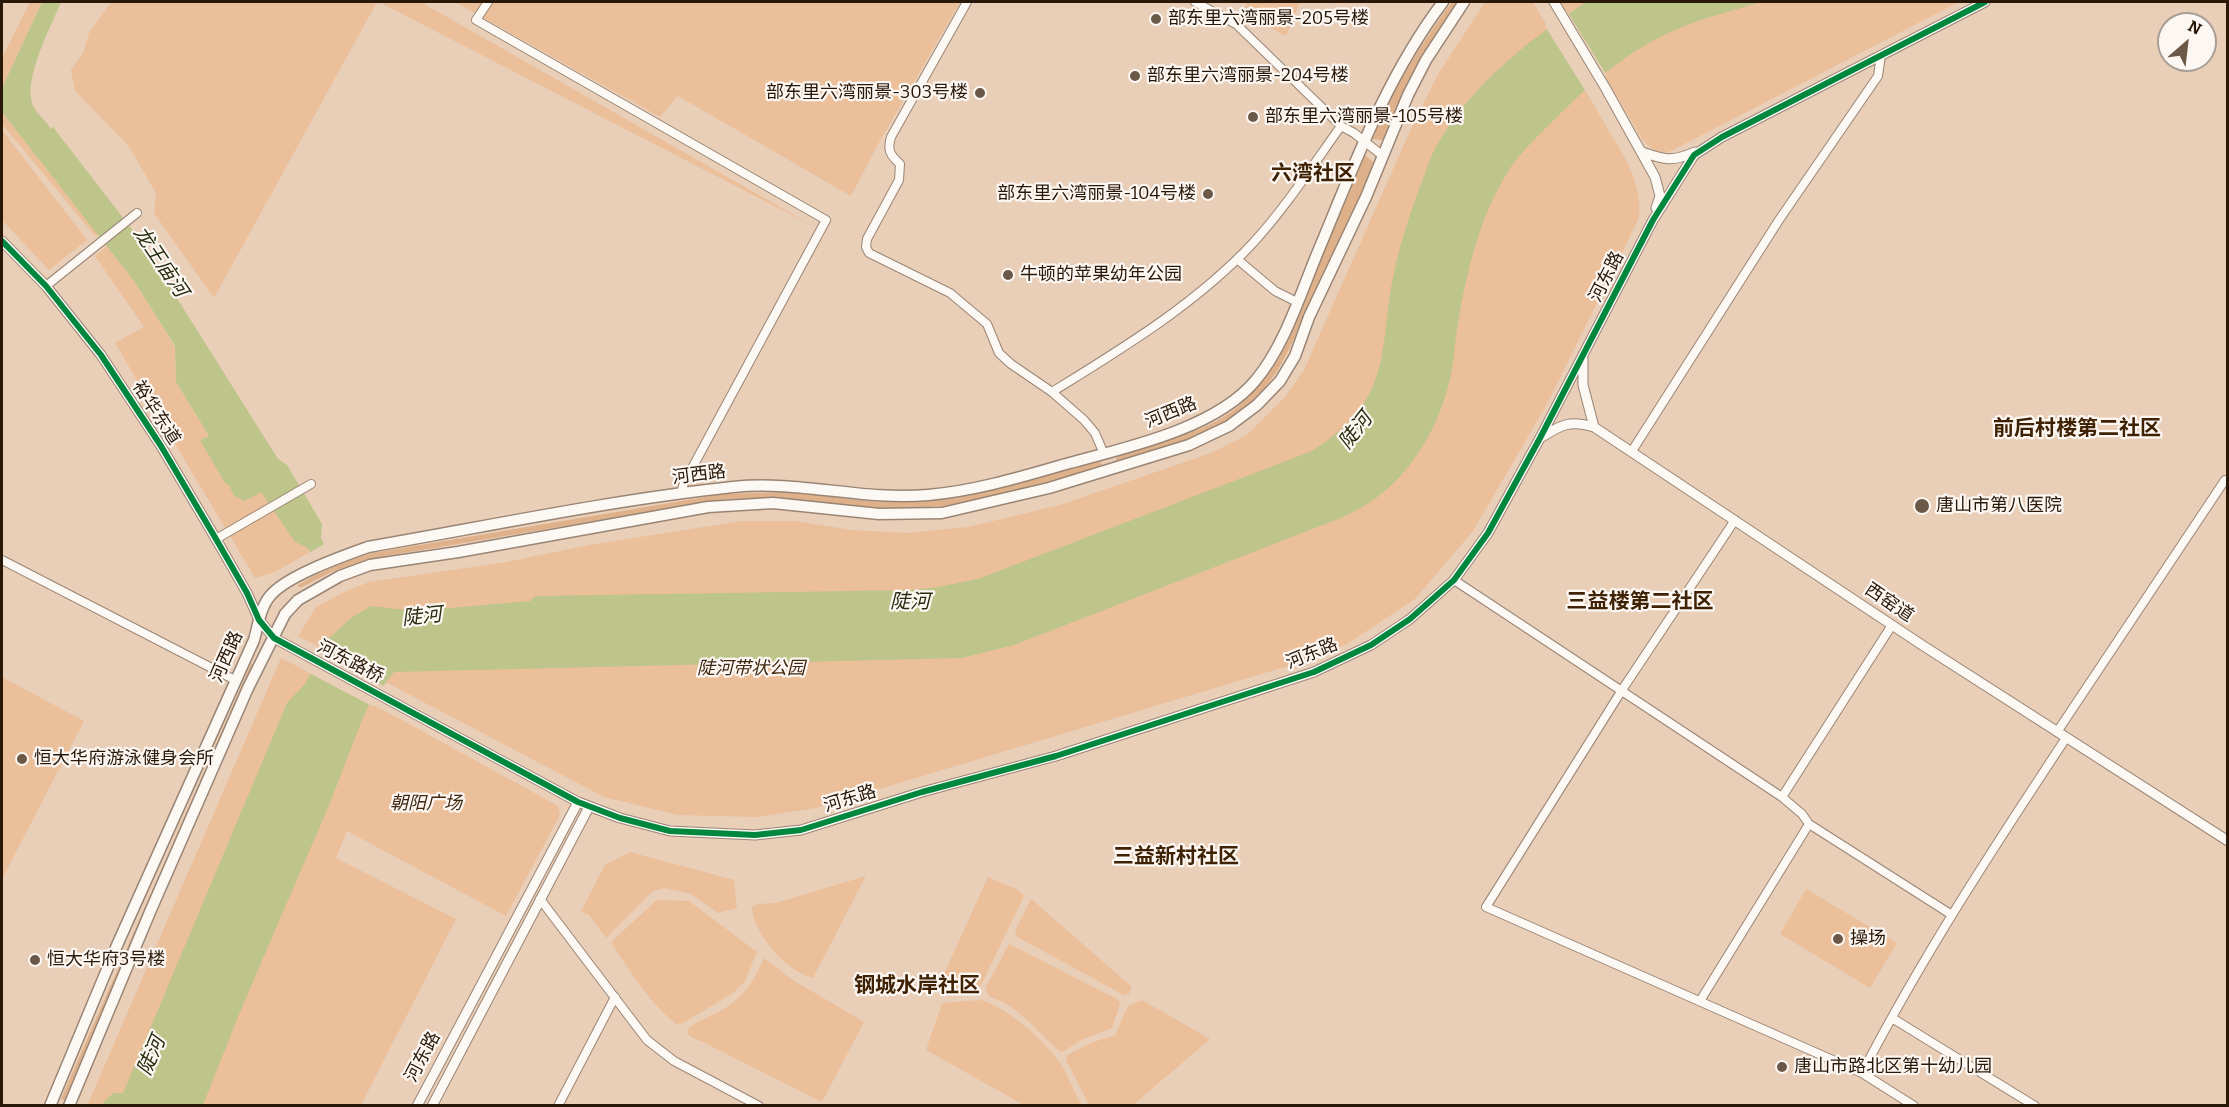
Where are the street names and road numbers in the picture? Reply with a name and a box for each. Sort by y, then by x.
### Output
street label: 河东路 [1585,248,1629,306]
street label: 裕华东道 [127,377,185,449]
street label: 河西路 [1142,393,1200,433]
street label: 河西路 [671,461,727,489]
street label: 西窑道 [1861,579,1917,627]
street label: 河西路 [206,628,248,686]
street label: 河东路 [1283,634,1341,674]
street label: 河东路桥 [313,636,387,688]
street label: 河东路 [821,781,879,817]
street label: 河东路 [401,1028,445,1086]

